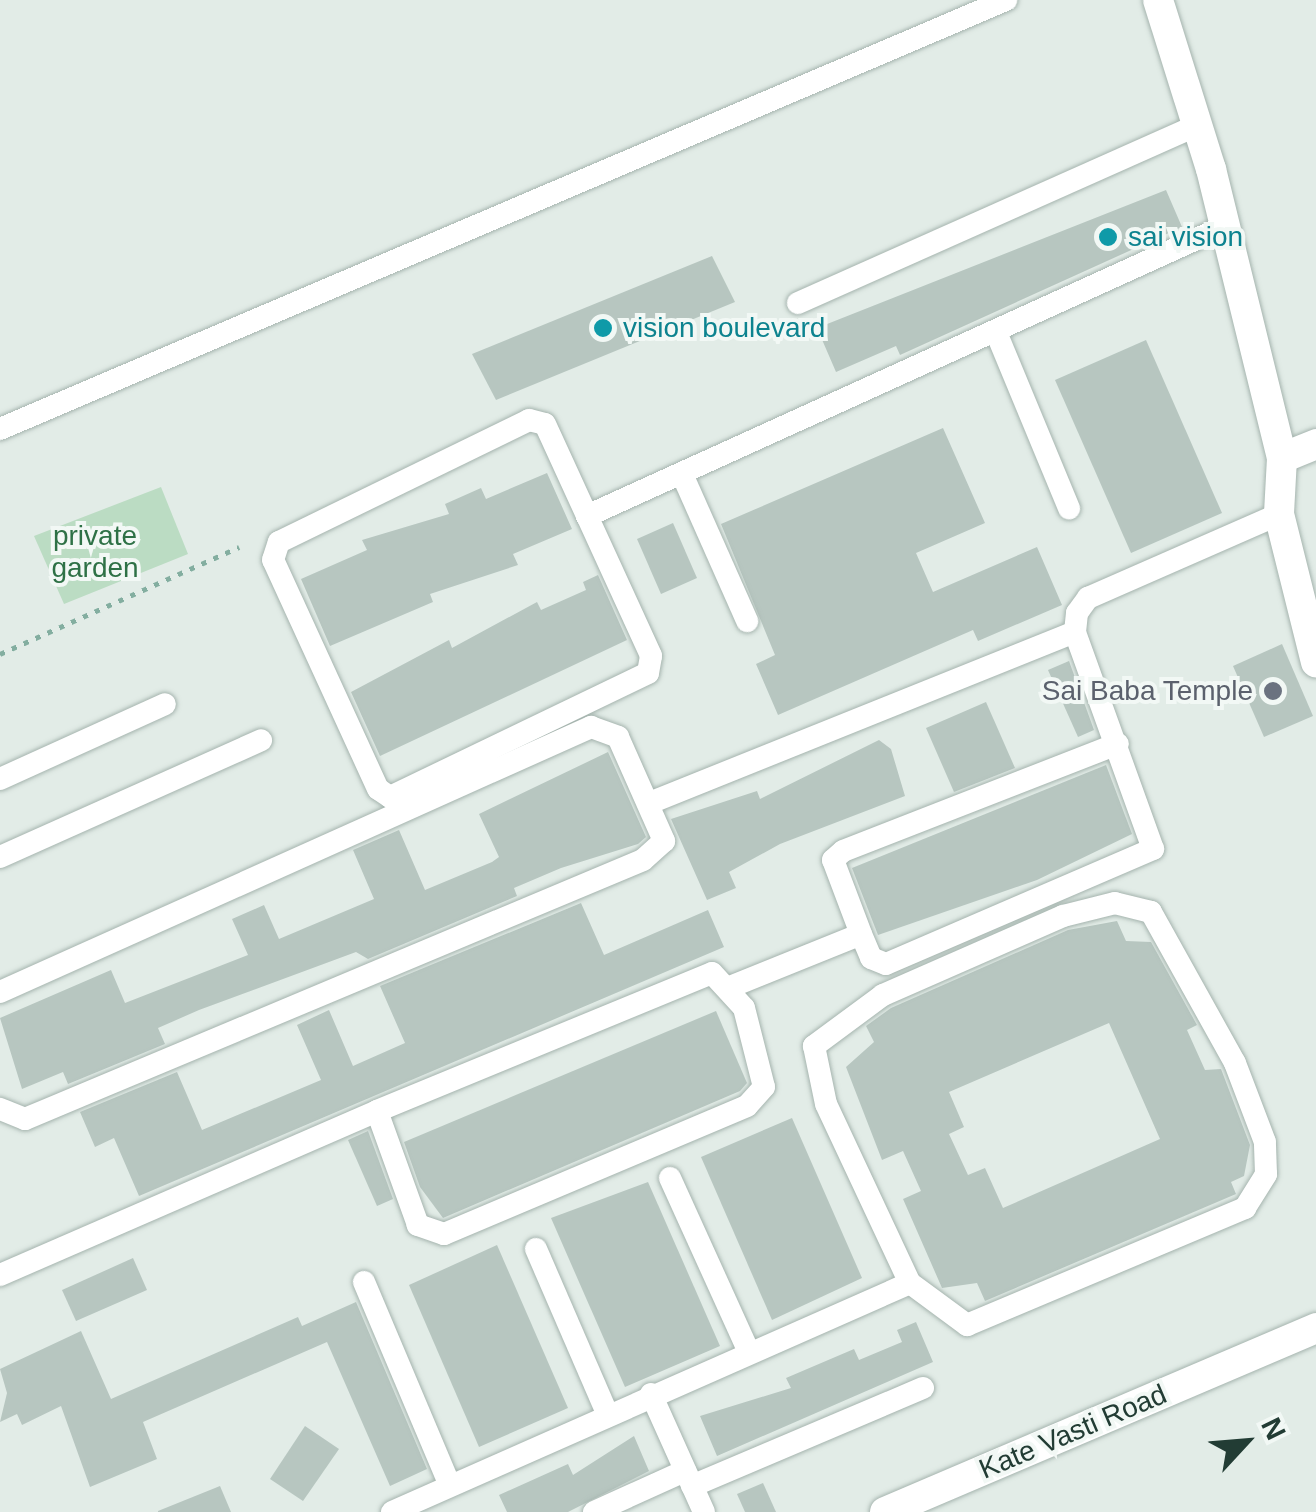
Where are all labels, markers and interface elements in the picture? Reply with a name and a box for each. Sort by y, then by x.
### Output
place label: sai vision [1128,220,1243,254]
marker: sai vision [1097,226,1119,248]
place label: vision boulevard [623,311,825,345]
marker: vision boulevard [592,317,614,339]
park label: private garden [51,519,139,585]
place label: Sai Baba Temple [1041,674,1253,708]
marker: Sai Baba Temple [1262,680,1284,702]
street label: Kate Vasti Road [974,1377,1172,1487]
north arrow [1196,1392,1296,1492]
text: N [1255,1413,1292,1445]

